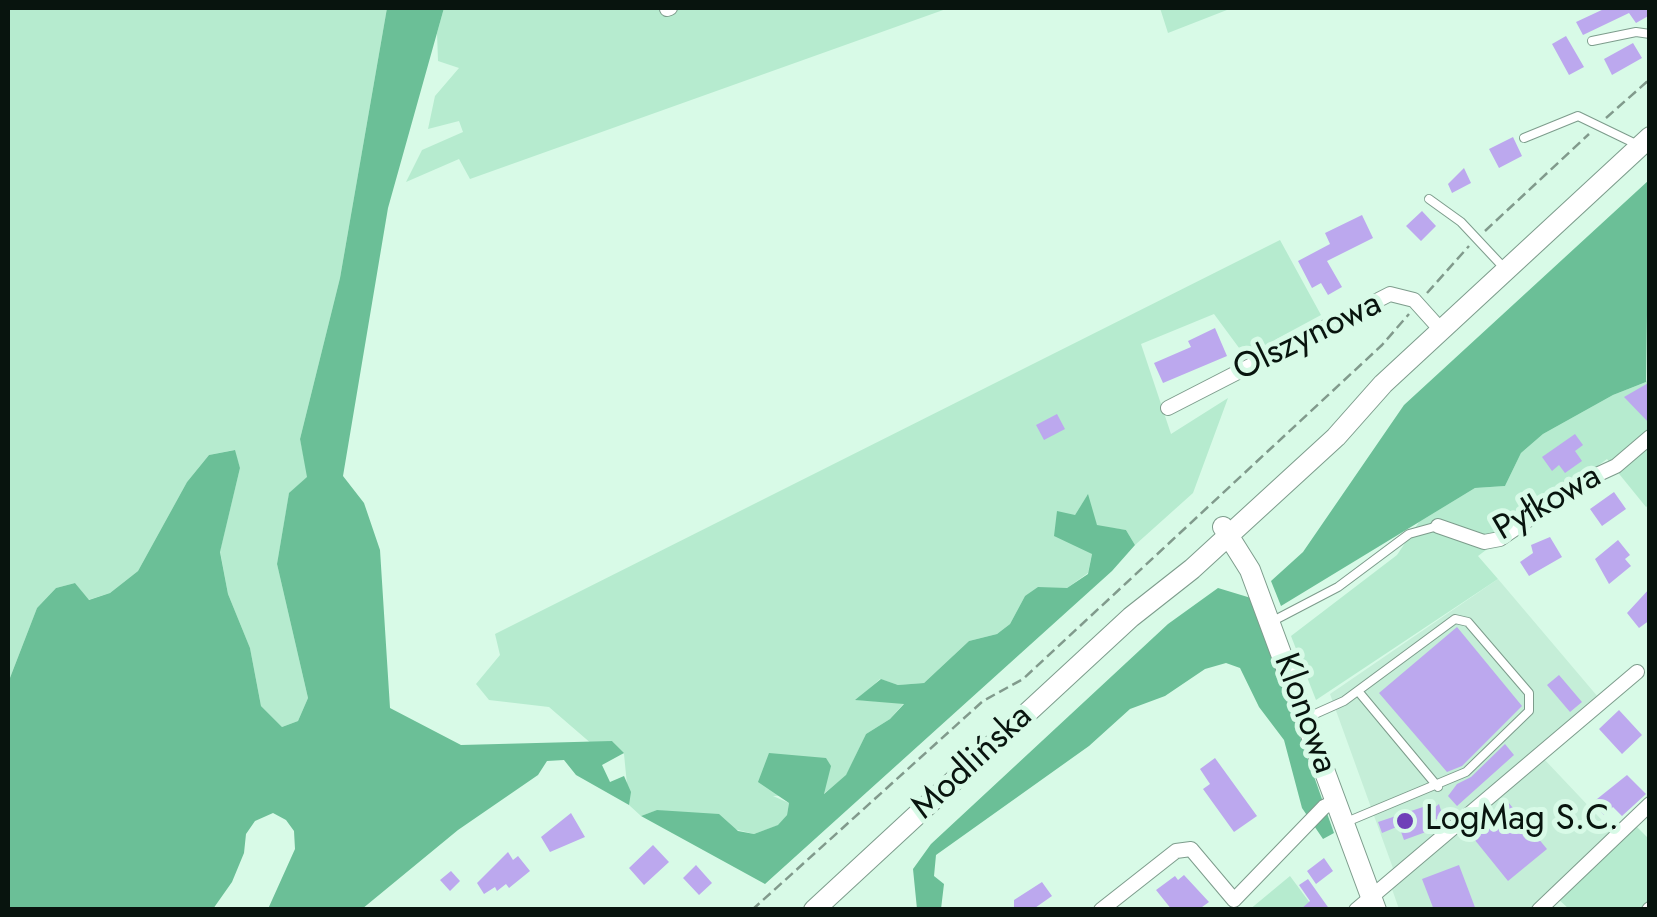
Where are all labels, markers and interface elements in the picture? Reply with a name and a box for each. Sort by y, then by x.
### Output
street label: Olszynowa [1227,284,1389,392]
street label: Pyłkowa [1487,457,1609,551]
street label: Klonowa [1263,648,1345,780]
street label: Modlińska [904,697,1042,829]
place label: LogMag S.C. [1425,800,1619,842]
marker: LogMag S.C. [1394,810,1416,832]

